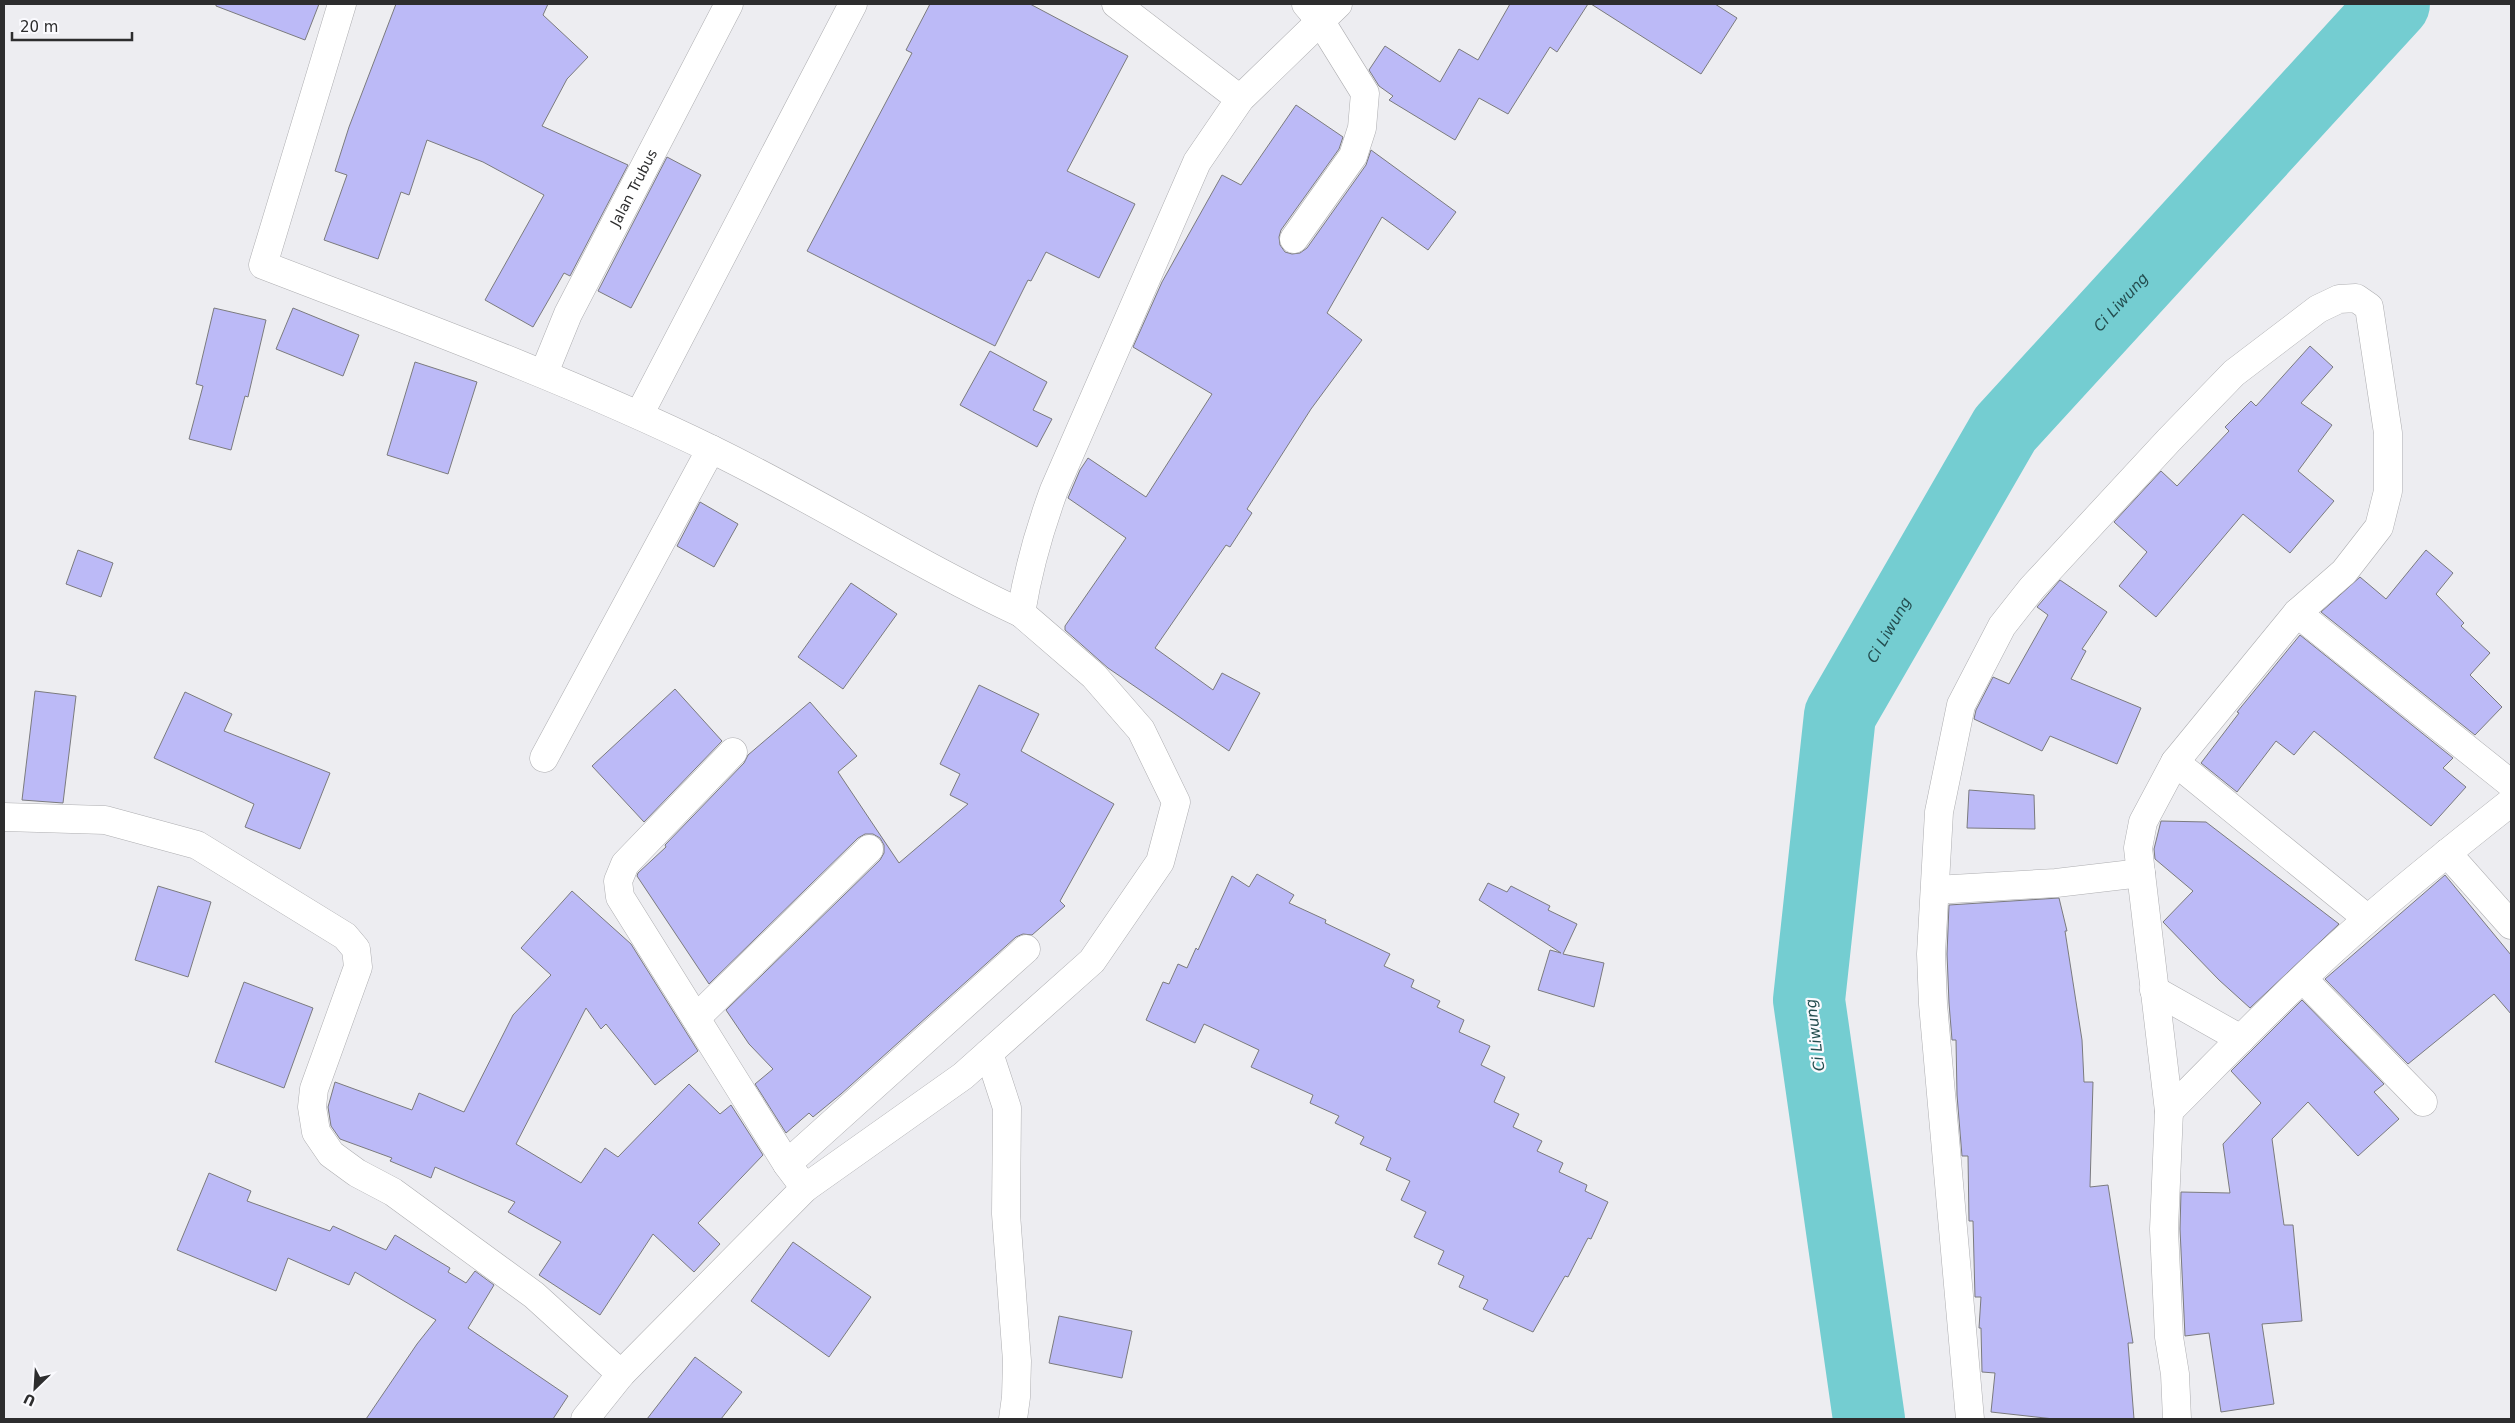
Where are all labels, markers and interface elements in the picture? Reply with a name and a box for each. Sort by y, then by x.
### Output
scale bar [12,10,132,42]
text: 20 m [20,18,58,36]
street label: Jalan Trubus [606,146,660,230]
water label: Ci Liwung [2090,269,2152,335]
water label: Ci Liwung [1863,594,1915,666]
water label: Ci Liwung [1802,998,1828,1072]
north arrow [10,1363,60,1413]
text: U [21,1390,38,1409]

